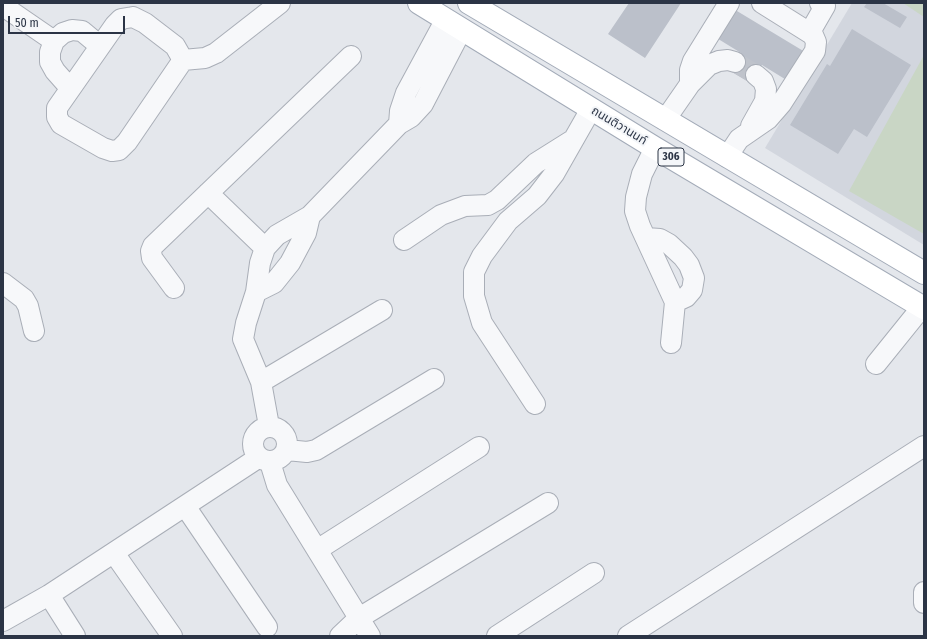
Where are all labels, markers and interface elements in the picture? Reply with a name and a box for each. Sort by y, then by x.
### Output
scale bar [10,8,127,34]
text: 50 m [15,16,39,30]
street label: ถนนติวานนท์ [589,104,649,148]
road number: 306 [658,148,684,166]

